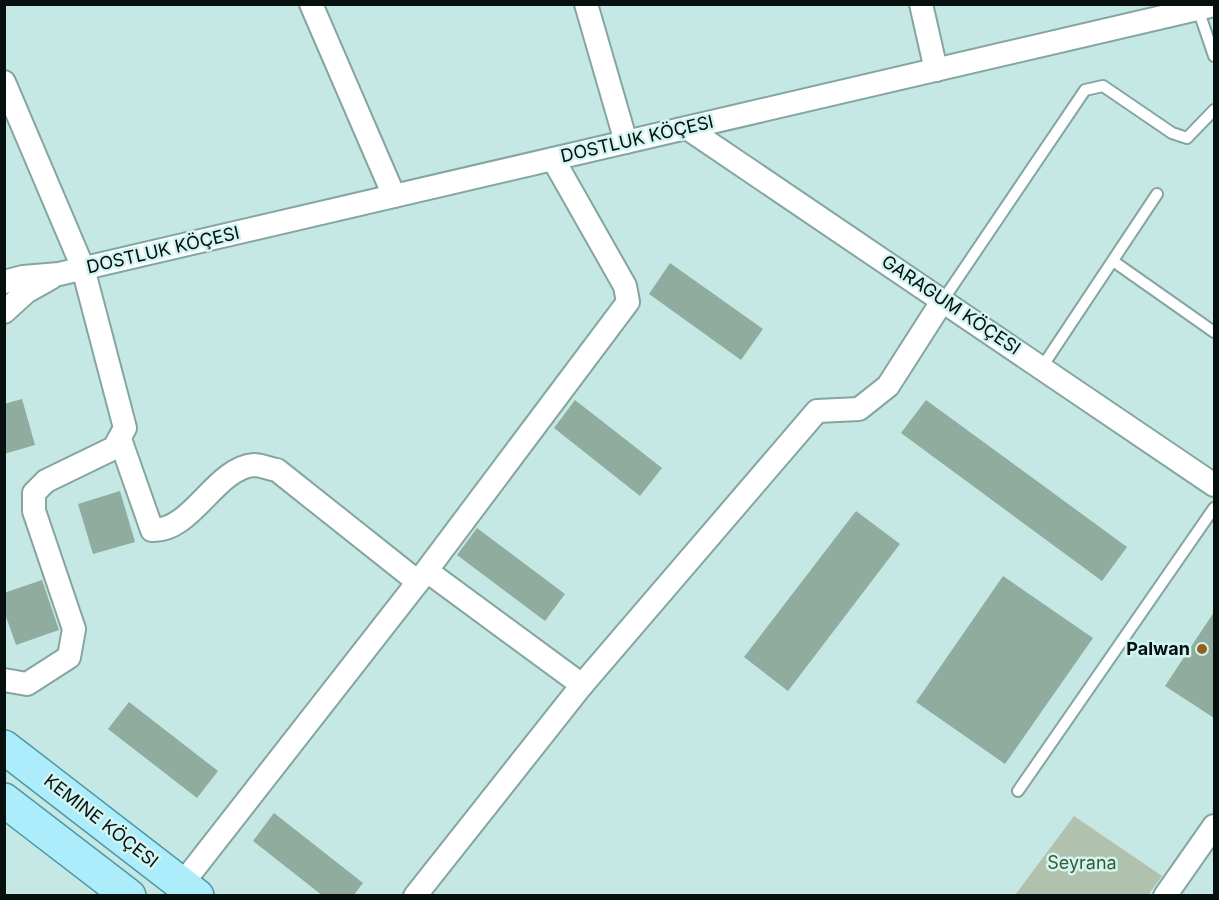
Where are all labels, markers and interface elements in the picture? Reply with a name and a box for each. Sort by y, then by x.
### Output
street label: DOSTLUK KÖÇESI [558,110,715,166]
street label: DOSTLUK KÖÇESI [84,221,241,277]
street label: GARAGUM KÖÇESI [878,250,1025,359]
place label: Palwan [1126,638,1190,659]
marker: Palwan [1195,642,1209,656]
street label: KEMINE KÖÇESI [40,769,163,872]
park label: Seyrana [1047,852,1117,873]

